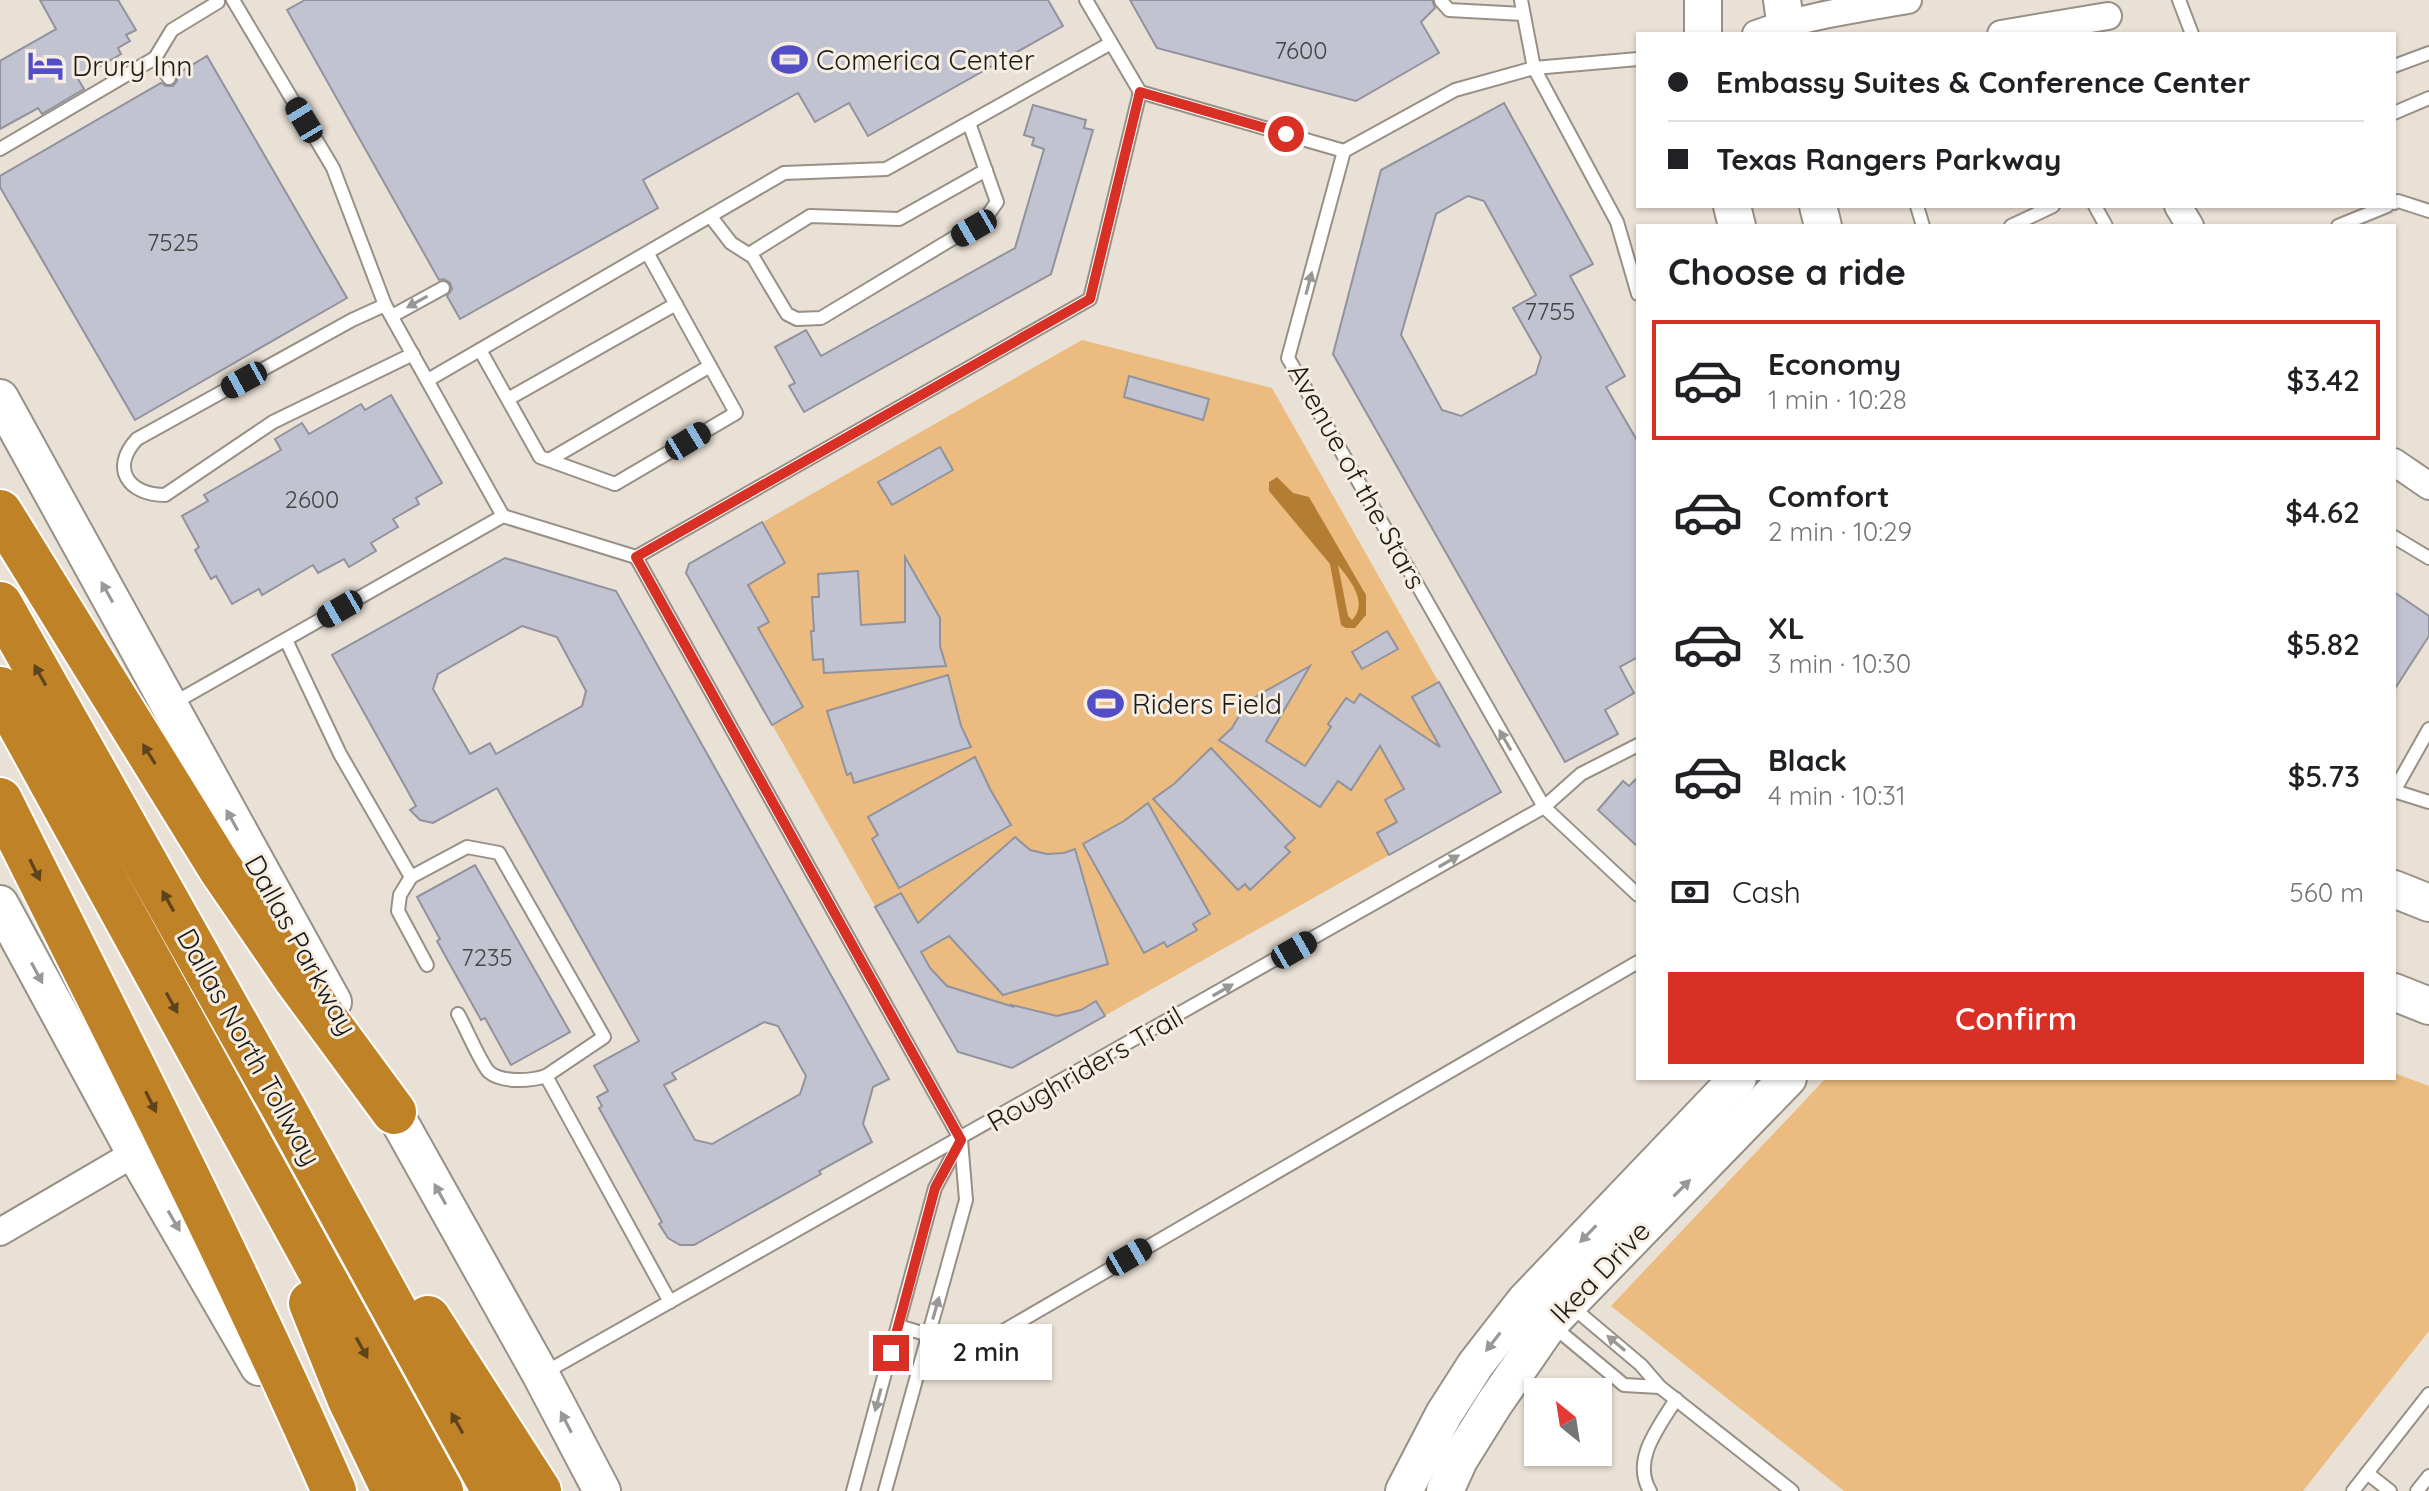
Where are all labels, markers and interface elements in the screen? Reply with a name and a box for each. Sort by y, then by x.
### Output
house number: 7600 [1274,35,1328,65]
sports icon: Comerica Center [771,41,809,79]
place label: Comerica Center [816,42,1035,77]
hotel icon: Drury Inn [27,47,65,85]
place label: Drury Inn [72,48,193,83]
text: Embassy Suites & Conference Center [1716,63,2251,101]
car [281,93,327,147]
route start [1268,116,1304,152]
text: Texas Rangers Parkway [1716,140,2061,178]
car [947,206,1001,250]
house number: 7525 [147,227,199,257]
text: Choose a ride [1668,249,1906,294]
one-way arrow [1303,270,1315,295]
one-way arrow [406,295,429,309]
house number: 7755 [1525,296,1575,326]
icon: car [1672,344,1744,416]
text: Economy [1768,345,1901,383]
street label: Avenue of the Stars [1281,357,1434,595]
car [217,358,271,402]
text: $3.42 [2287,361,2360,399]
text: 1 min · 10:28 [1768,383,1907,416]
car [661,418,715,464]
icon: car [1672,476,1744,548]
text: Comfort [1768,477,1889,515]
house number: 2600 [285,484,339,514]
text: $4.62 [2285,493,2360,531]
text: 2 min · 10:29 [1768,515,1912,548]
one-way arrow [100,581,113,604]
car [313,587,367,631]
icon: car [1672,608,1744,680]
text: XL [1768,609,1805,647]
text: $5.82 [2286,625,2360,663]
text: 3 min · 10:30 [1768,647,1911,680]
one-way arrow [34,664,48,686]
sports icon: Riders Field [1087,685,1125,723]
place label: Riders Field [1132,686,1282,721]
one-way arrow [1499,728,1512,751]
icon: car [1672,740,1744,812]
text: Black [1768,741,1847,779]
one-way arrow [142,744,157,765]
text: $5.73 [2288,757,2360,795]
text: 4 min · 10:31 [1768,779,1906,812]
one-way arrow [225,809,239,831]
street label: Dallas Parkway [237,848,365,1041]
one-way arrow [1438,854,1460,868]
one-way arrow [28,858,41,881]
icon: cash [1668,870,1712,914]
text: Cash [1732,873,1801,911]
text: 560 m [2290,876,2364,909]
one-way arrow [161,890,175,913]
street label: Dallas North Tollway [170,922,329,1171]
car [1267,928,1321,972]
house number: 7235 [461,942,513,972]
one-way arrow [31,961,44,984]
button: Confirm [1668,972,2364,1064]
one-way arrow [1212,983,1235,997]
one-way arrow [165,991,179,1014]
street label: Roughriders Trail [980,998,1189,1139]
one-way arrow [144,1091,157,1114]
one-way arrow [1672,1179,1691,1198]
one-way arrow [433,1183,447,1205]
one-way arrow [167,1210,181,1232]
street label: Ikea Drive [1542,1213,1657,1330]
one-way arrow [1579,1224,1598,1243]
car [1102,1235,1156,1279]
one-way arrow [930,1296,943,1320]
callout: 2 min [919,1325,1051,1381]
one-way arrow [1485,1332,1501,1352]
route end [873,1335,909,1371]
text: 2 min [952,1335,1020,1368]
one-way arrow [1606,1335,1626,1352]
one-way arrow [355,1336,369,1359]
north arrow [1524,1378,1612,1466]
map controls [1524,1378,1612,1466]
one-way arrow [872,1387,884,1412]
one-way arrow [559,1410,572,1433]
one-way arrow [450,1411,464,1434]

